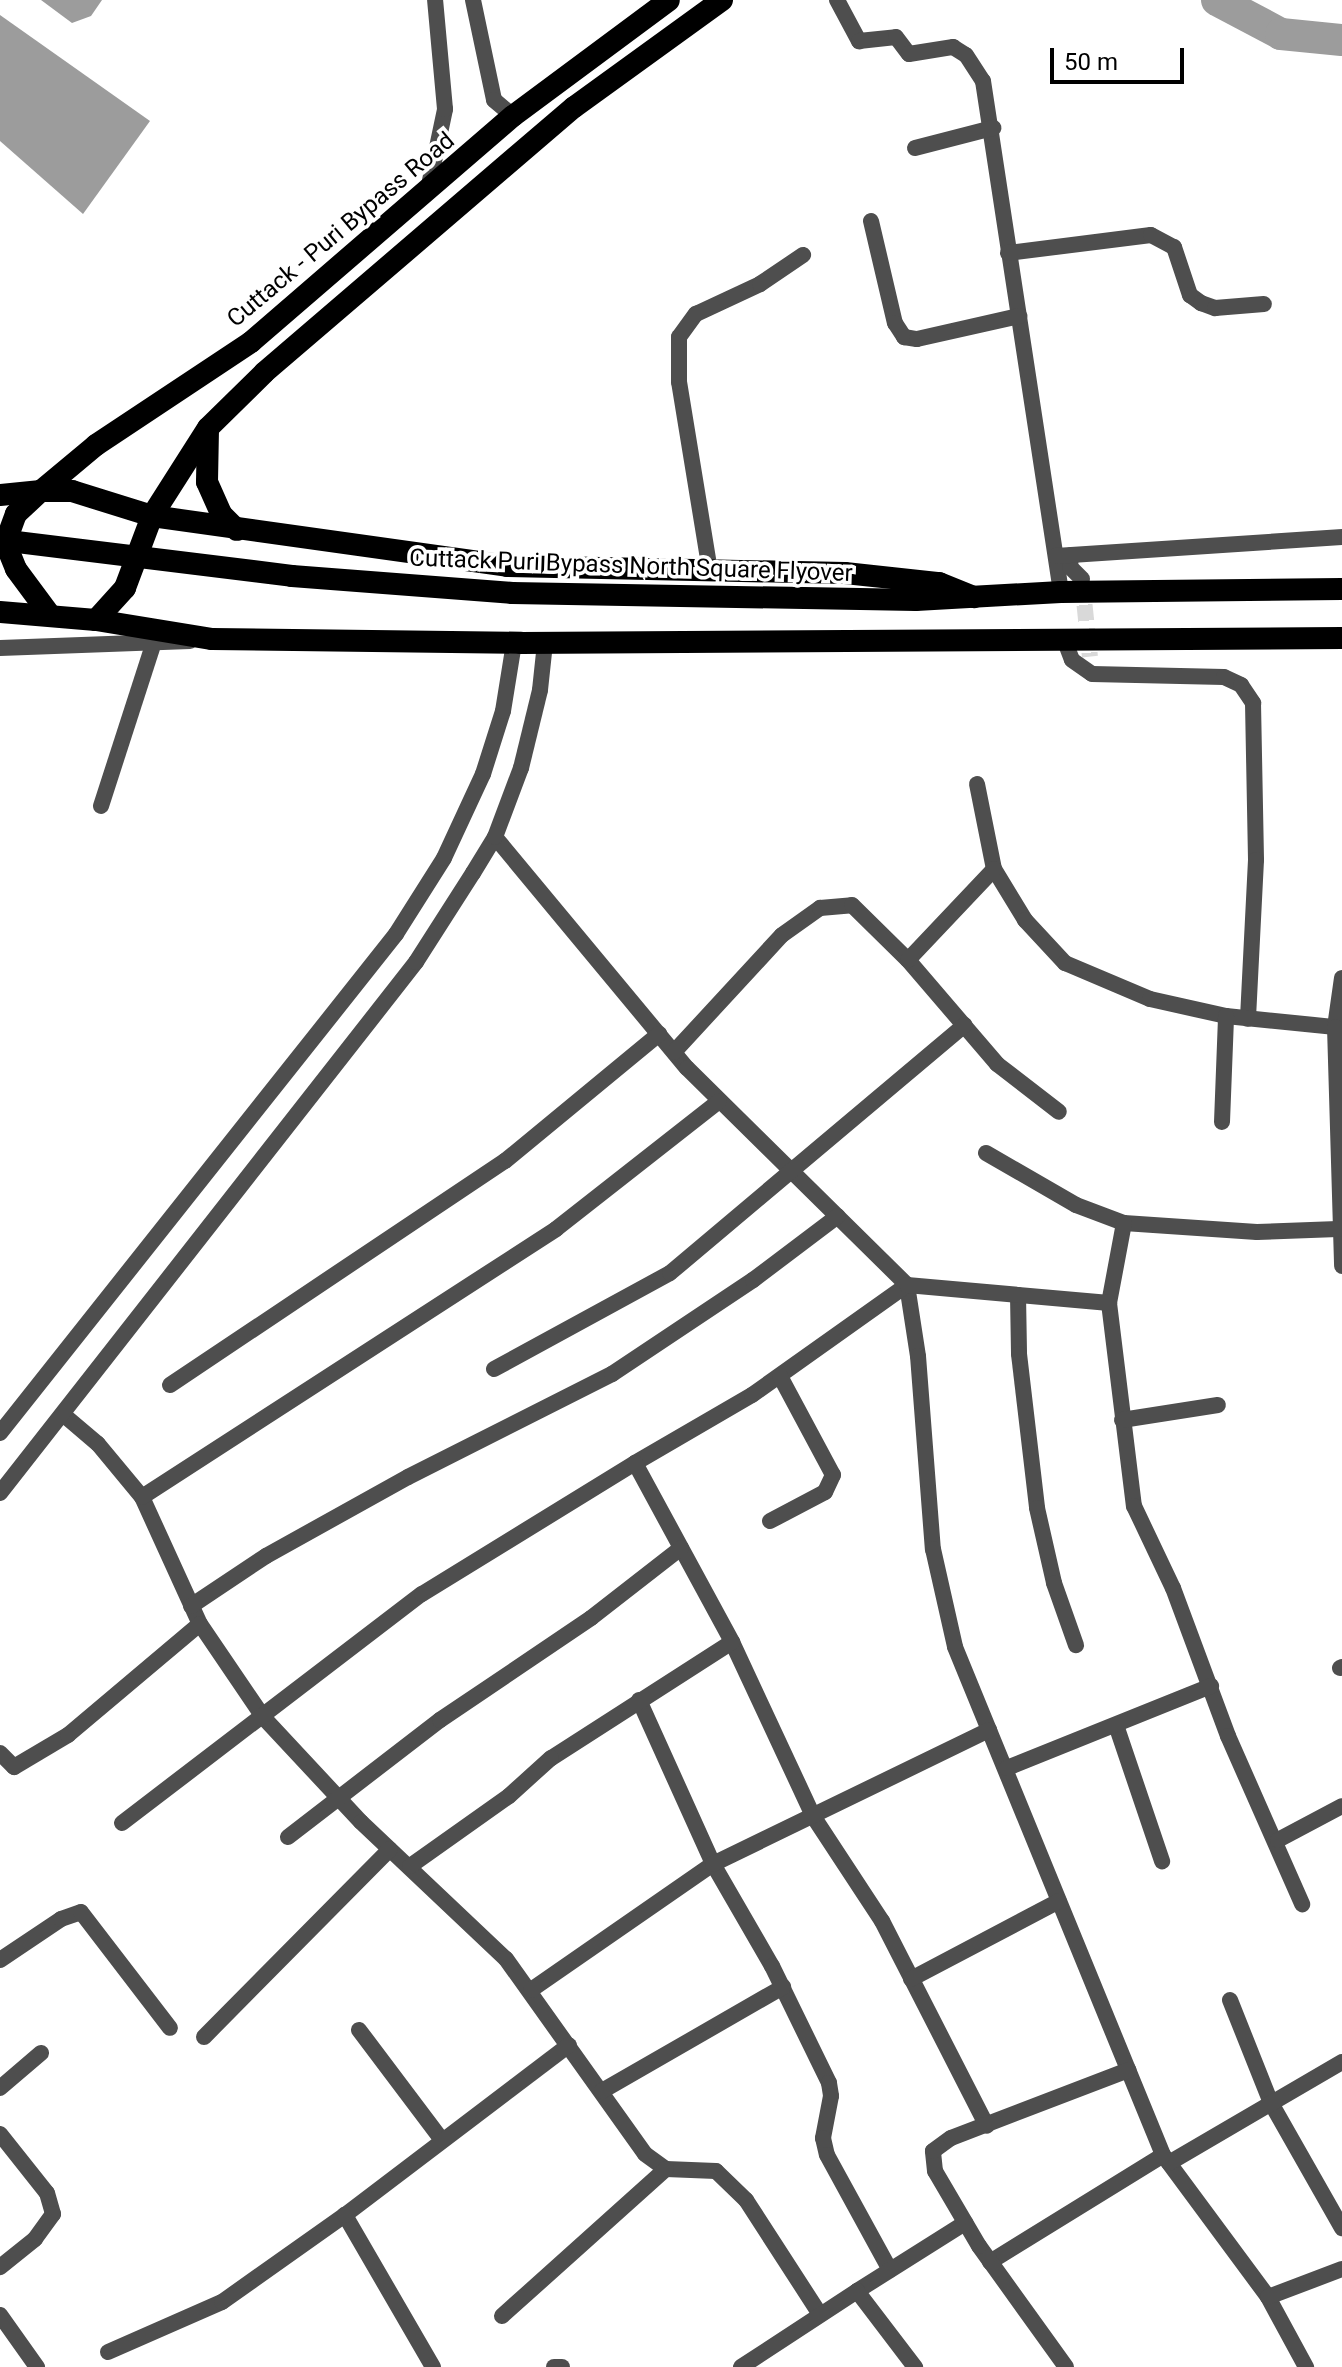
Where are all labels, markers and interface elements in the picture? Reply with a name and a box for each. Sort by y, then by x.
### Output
scale bar [1054,32,1188,82]
text: 50 m [1064,48,1118,76]
street label: Cuttack - Puri Bypass Road [222,126,460,334]
street label: Cuttack Puri Bypass North Square Flyover [409,544,853,588]

